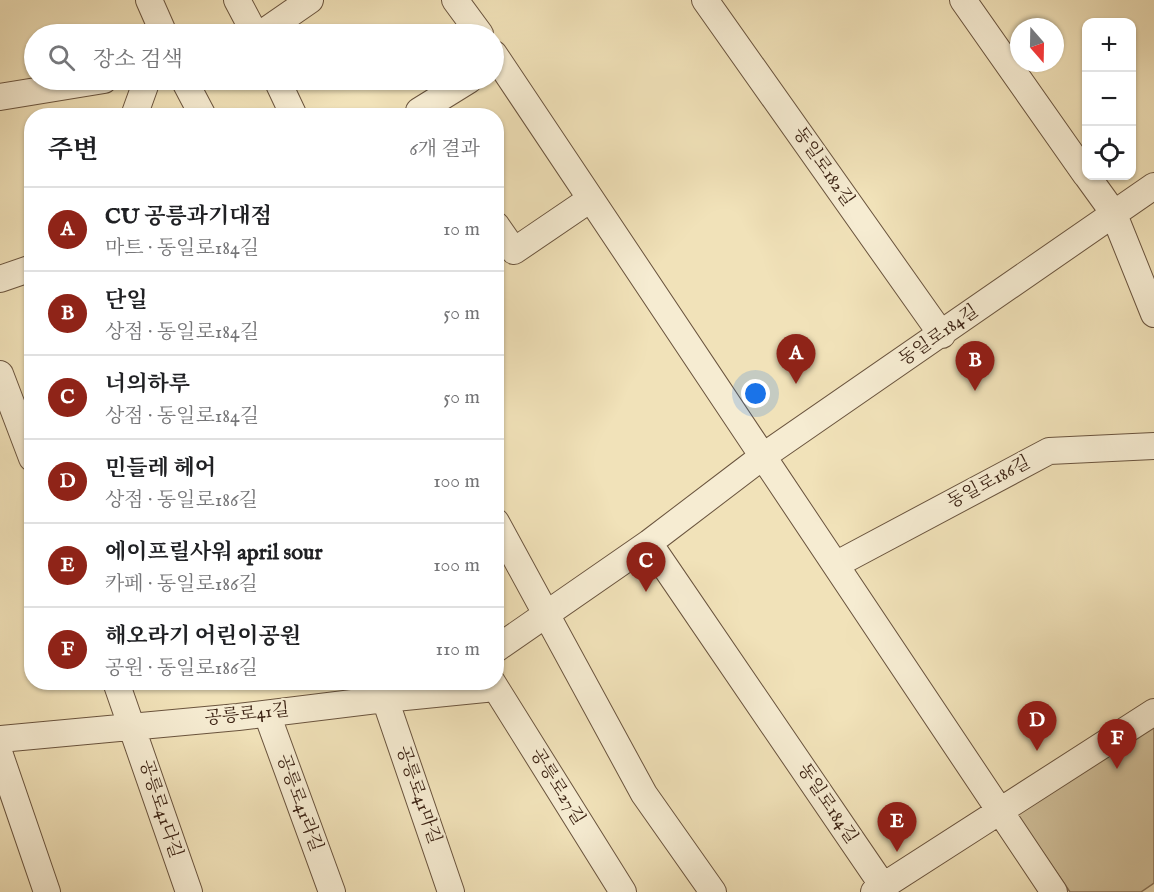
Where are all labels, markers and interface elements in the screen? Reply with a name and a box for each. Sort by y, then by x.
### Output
north arrow [1010,18,1064,72]
map controls [1082,18,1136,180]
button: + [1082,18,1136,72]
search box [24,24,504,90]
icon: search [45,41,78,74]
text: 장소 검색 [93,46,183,74]
button: − [1082,72,1136,126]
street label: 동일로182길 [787,123,859,211]
button: locate [1082,126,1136,180]
text: 주변 [48,134,98,167]
text: 6개 결과 [409,137,480,162]
text: CU 공릉과기대점 [105,203,272,231]
text: A [61,217,74,242]
text: 10 m [443,217,480,242]
text: 마트 · 동일로184길 [105,236,259,261]
text: 단일 [105,287,148,315]
street label: 동일로184길 [895,300,983,372]
text: B [61,301,74,326]
text: 50 m [443,301,480,326]
text: 상점 · 동일로184길 [105,320,259,345]
pin: A [776,334,816,384]
pin: B [956,342,994,391]
text: 너의하루 [105,371,190,399]
your location [741,379,770,408]
text: C [60,385,75,410]
text: 50 m [443,385,480,410]
text: 상점 · 동일로184길 [105,404,259,429]
street label: 동일로186길 [943,452,1035,514]
text: 민들레 헤어 [105,455,216,483]
text: D [59,469,76,494]
text: 100 m [433,469,480,494]
text: 상점 · 동일로186길 [105,488,258,513]
text: 에이프릴사워 april sour [105,539,322,567]
pin: C [626,542,666,592]
text: E [61,553,74,578]
text: 100 m [433,553,480,578]
text: 카페 · 동일로186길 [105,572,258,597]
text: 해오라기 어린이공원 [105,623,301,651]
text: F [61,637,74,662]
text: 110 m [436,637,480,662]
text: 공원 · 동일로186길 [105,656,258,681]
street label: 공릉로41길 [203,699,291,731]
pin: D [1018,702,1056,751]
pin: F [1098,720,1136,769]
street label: 공릉로41마길 [390,743,446,847]
street label: 공릉로27길 [524,744,590,830]
street label: 공릉로41라길 [271,751,327,855]
street label: 공릉로41다길 [133,757,187,861]
street label: 동일로184길 [792,759,862,849]
pin: E [878,802,916,852]

